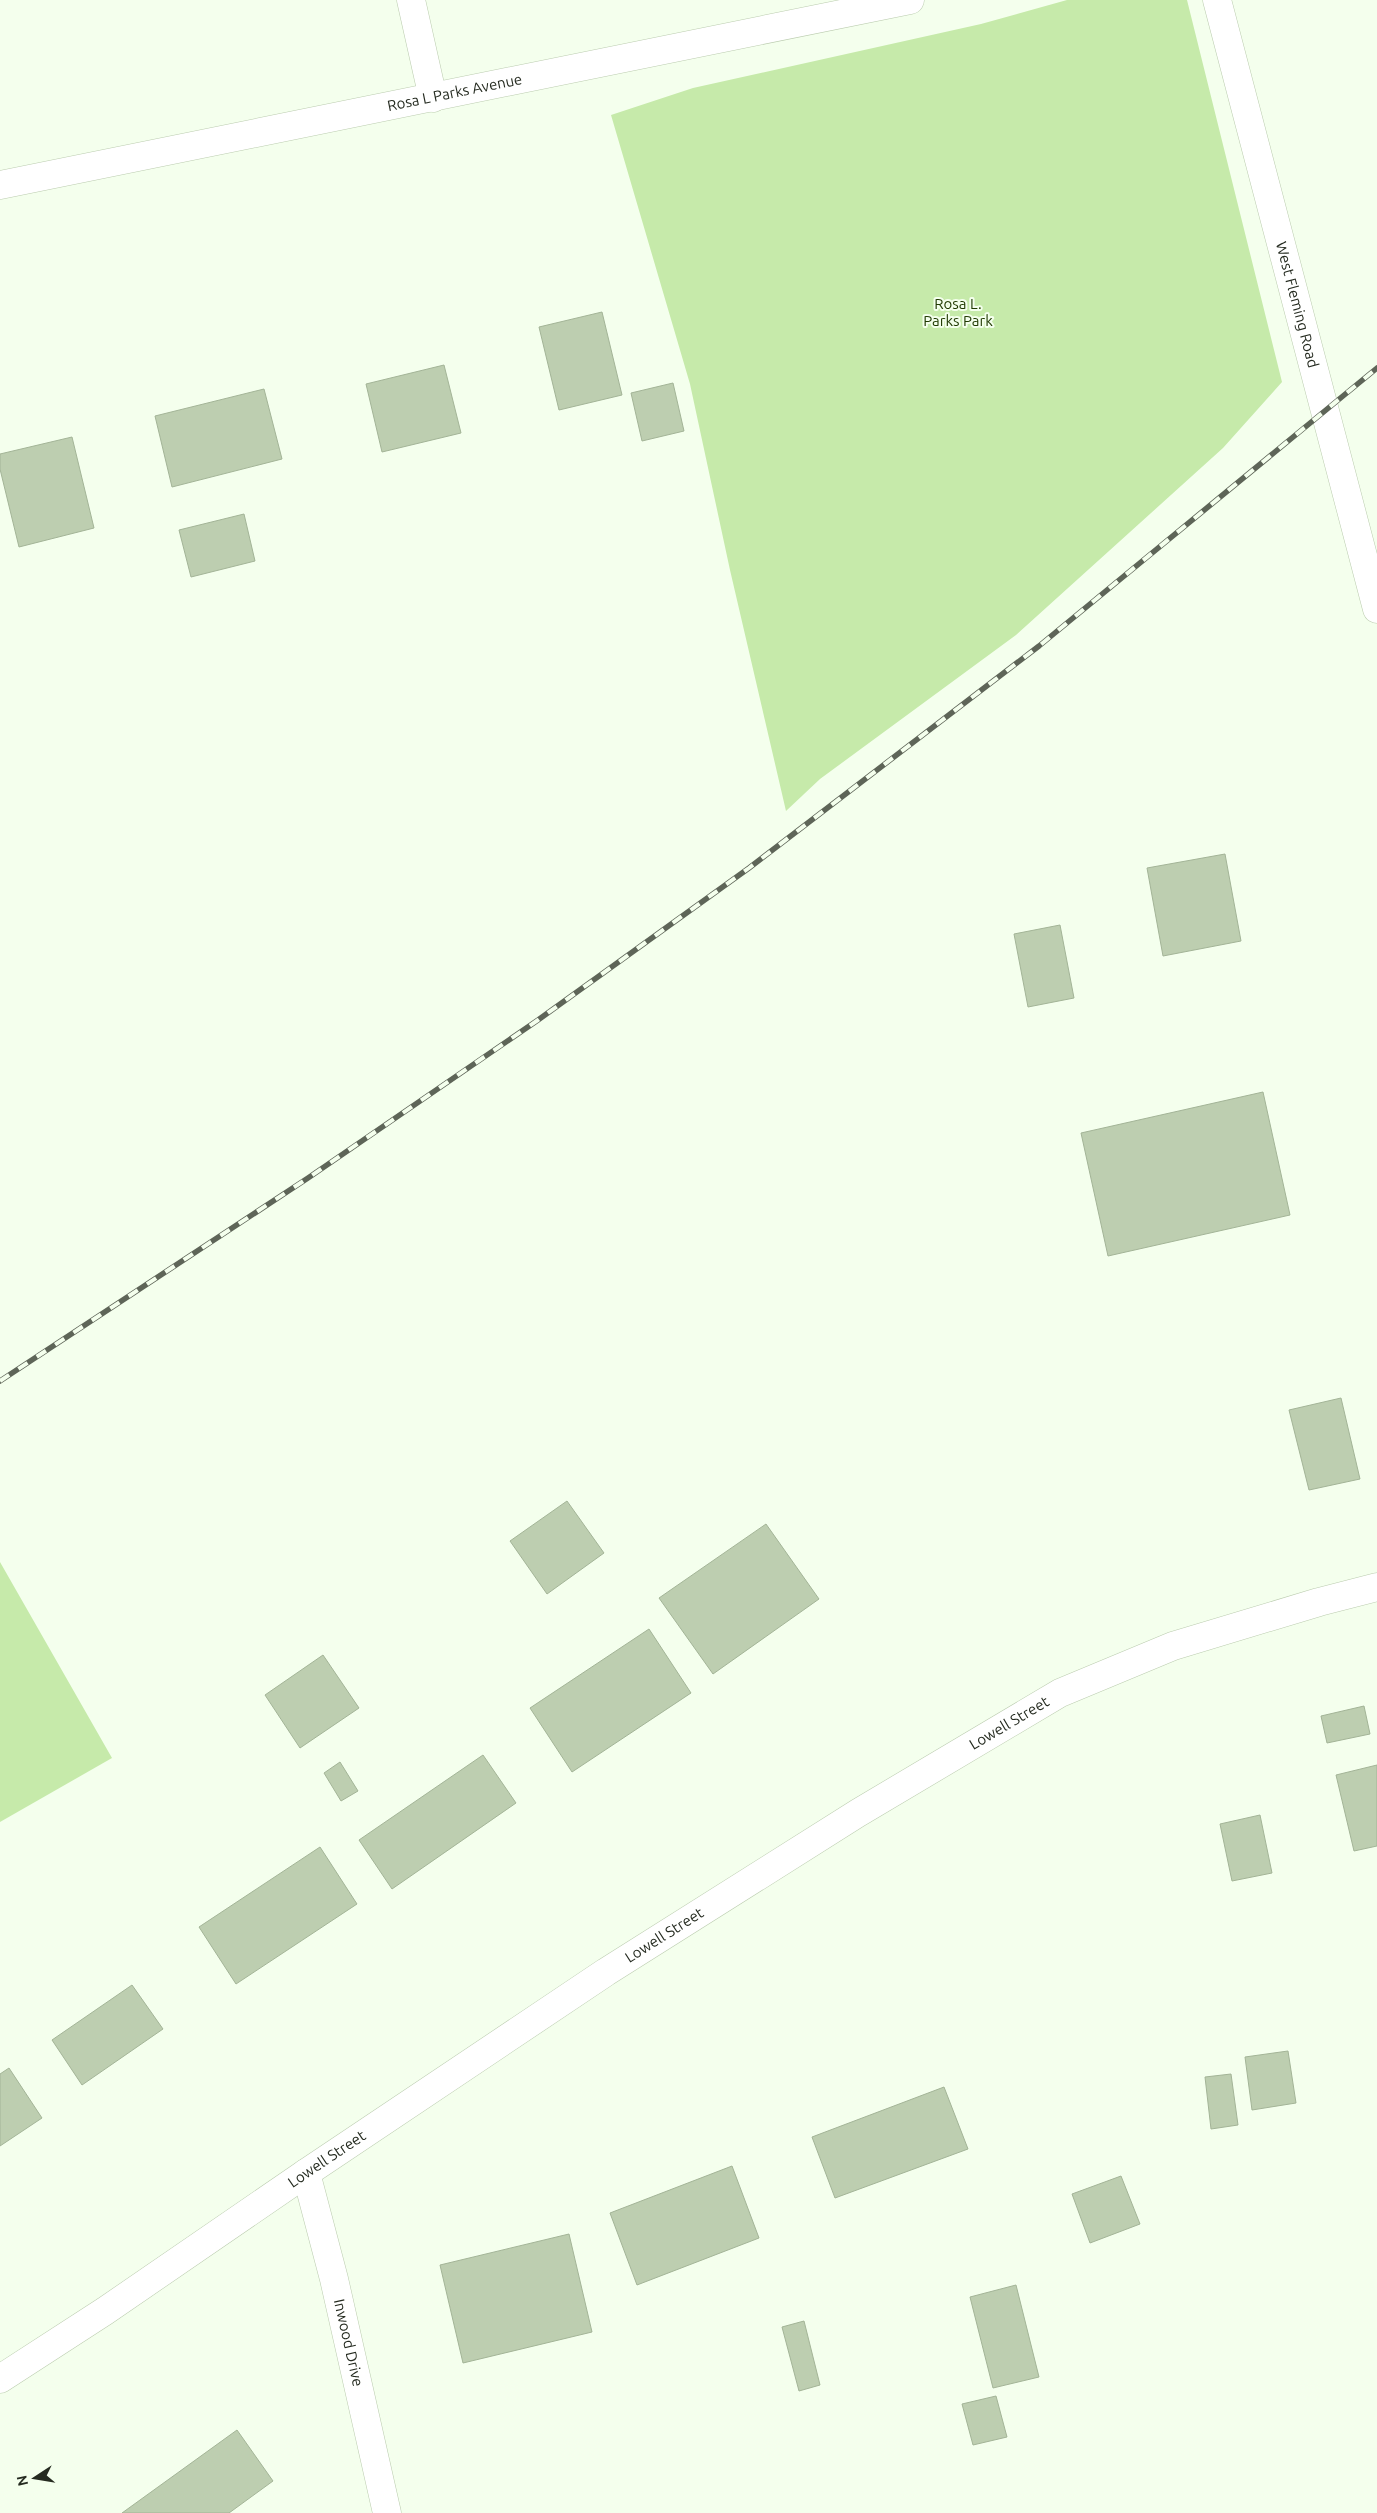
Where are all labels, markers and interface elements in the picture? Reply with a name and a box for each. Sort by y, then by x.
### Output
street label: Rosa L Parks Avenue [386,70,524,114]
street label: West Fleming Road [1273,240,1322,369]
park label: Rosa L. Parks Park [923,295,993,329]
street label: Lowell Street [966,1692,1052,1753]
street label: Lowell Street [622,1904,707,1966]
street label: Lowell Street [285,2127,369,2191]
street label: Inwood Drive [331,2297,367,2388]
north arrow [10,2453,60,2503]
text: N [13,2474,31,2487]

